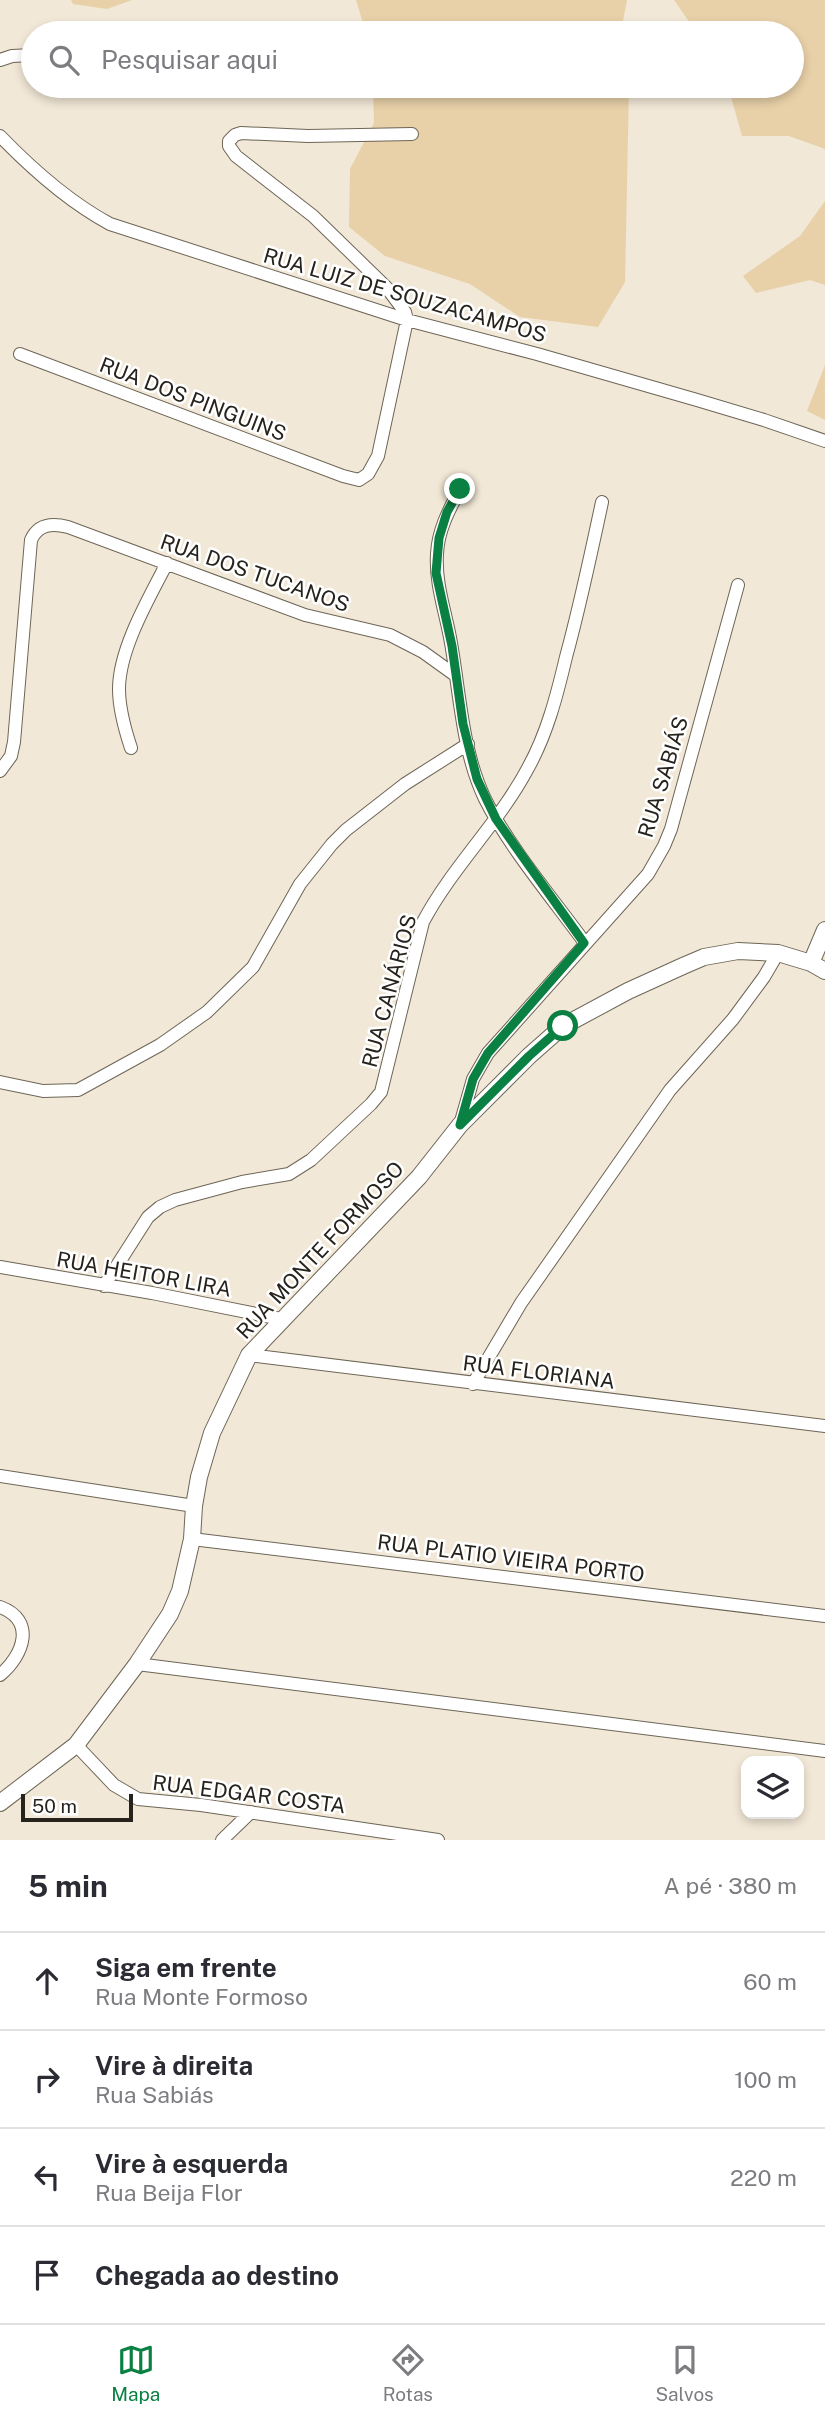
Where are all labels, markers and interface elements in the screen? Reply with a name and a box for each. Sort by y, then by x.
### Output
search box [21,21,804,98]
icon: search [45,41,83,79]
text: Pesquisar aqui [101,44,278,75]
street label: RUA LUIZ DE SOUZACAMPOS [261,243,549,347]
street label: RUA DOS PINGUINS [96,352,290,446]
route end [444,473,475,504]
street label: RUA DOS TUCANOS [157,529,353,617]
street label: RUA SABIÁS [633,713,693,841]
street label: RUA CANÁRIOS [357,912,421,1070]
route start [547,1010,578,1041]
street label: RUA MONTE FORMOSO [231,1156,409,1344]
street label: RUA HEITOR LIRA [55,1246,234,1302]
street label: RUA FLORIANA [461,1350,617,1394]
street label: RUA PLATIO VIEIRA PORTO [376,1529,646,1587]
map controls [741,1756,804,1819]
button: layers [741,1756,804,1819]
street label: RUA EDGAR COSTA [151,1770,347,1818]
scale bar [21,1791,133,1823]
text: 50 m [32,1795,77,1817]
text: 5 min [28,1868,108,1904]
text: A pé · 380 m [664,1872,797,1899]
text: Siga em frente [95,1952,277,1983]
icon: ahead [28,1962,66,2000]
text: 60 m [743,1968,797,1995]
text: Rua Monte Formoso [95,1983,308,2010]
text: Vire à direita [95,2050,253,2081]
icon: right [28,2060,66,2098]
text: 100 m [734,2066,797,2093]
text: Rua Sabiás [95,2081,214,2108]
text: Vire à esquerda [95,2148,288,2179]
icon: left [28,2158,66,2196]
text: 220 m [730,2164,797,2191]
text: Rua Beija Flor [95,2179,243,2206]
icon: arrive [28,2256,66,2294]
text: Chegada ao destino [95,2260,339,2291]
tab: Mapa [111,2341,160,2405]
tab: Rotas [383,2341,433,2405]
tab: Salvos [655,2341,714,2405]

